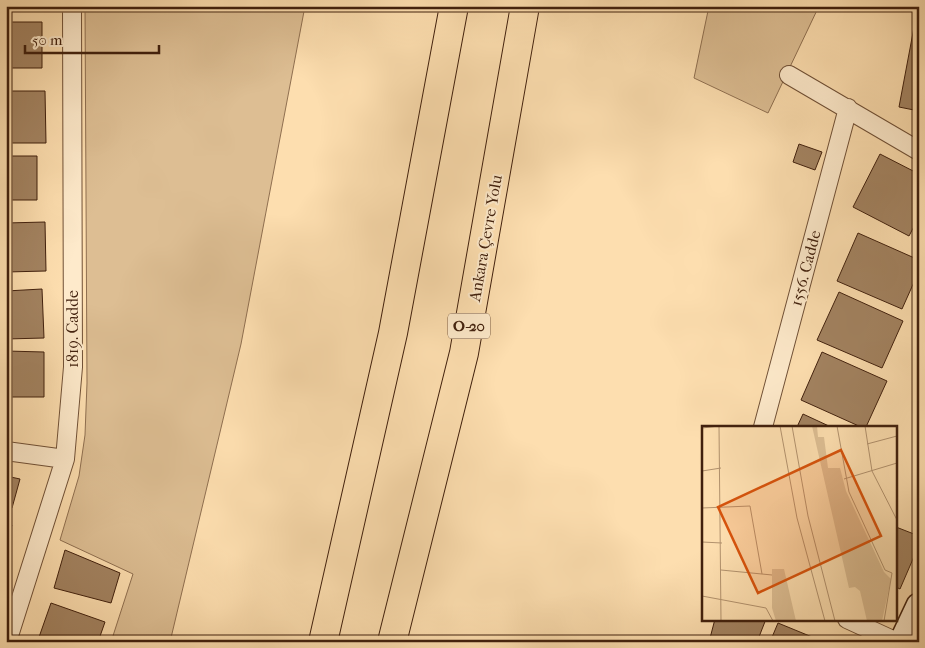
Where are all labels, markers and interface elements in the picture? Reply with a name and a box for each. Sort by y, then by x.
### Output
scale bar [25,22,159,54]
text: 50 m [32,31,63,49]
street label: Ankara Çevre Yolu [465,173,507,304]
street label: 1556. Cadde [786,228,825,308]
street label: 1819. Cadde [63,290,82,368]
road number: O-20 [448,314,490,338]
inset map [702,426,898,620]

